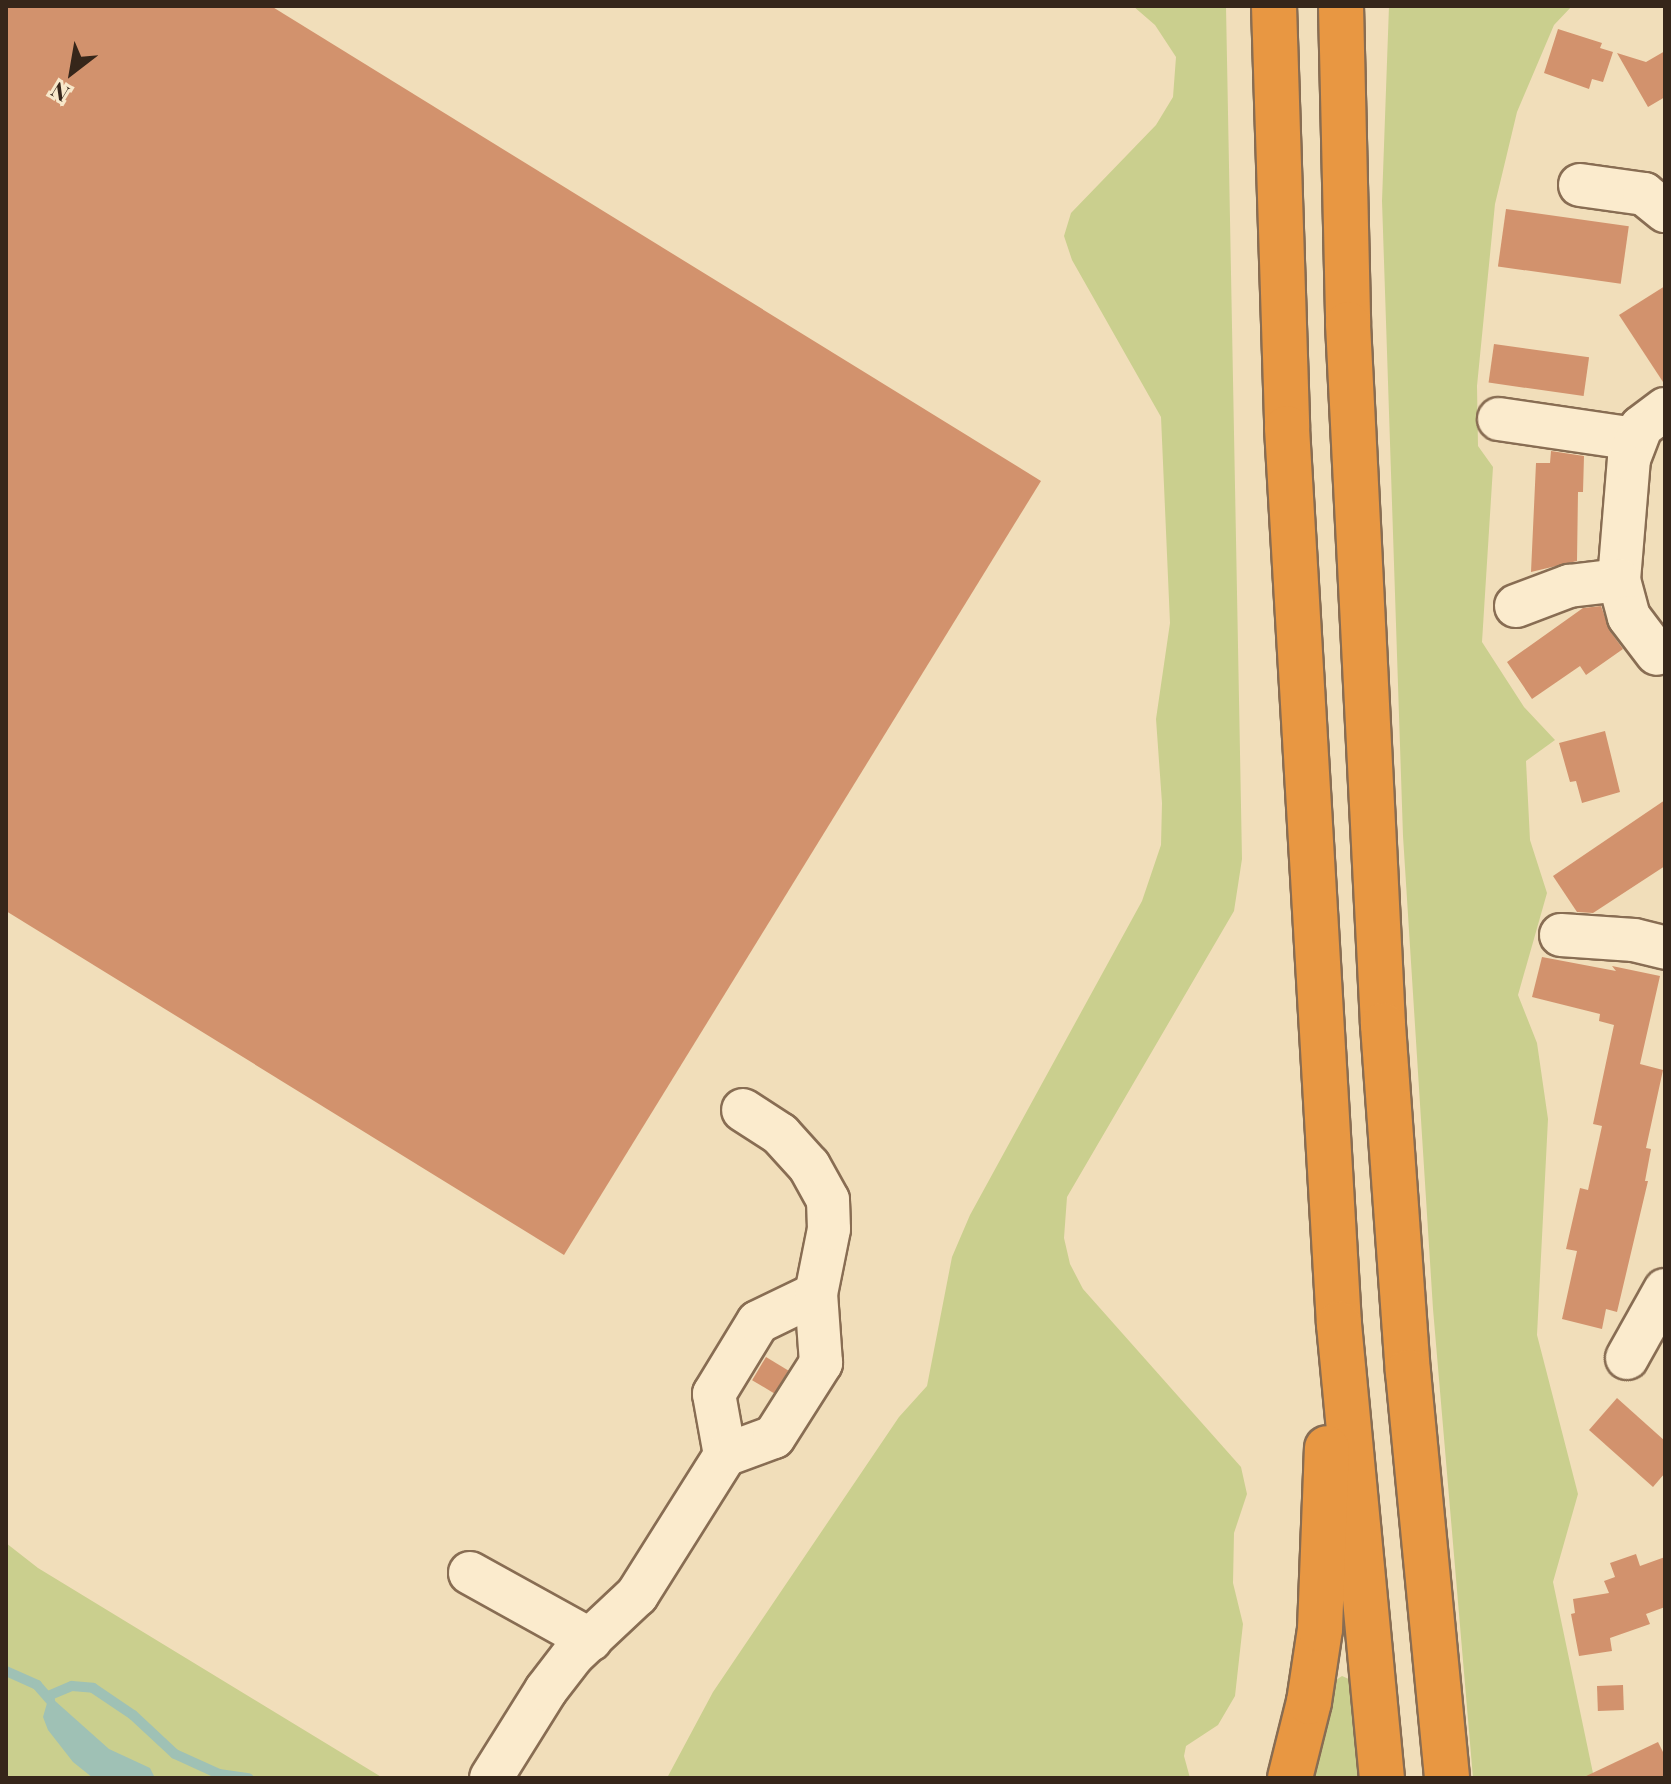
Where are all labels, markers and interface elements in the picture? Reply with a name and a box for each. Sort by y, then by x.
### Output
north arrow [32,32,112,112]
text: N [45,76,74,110]

